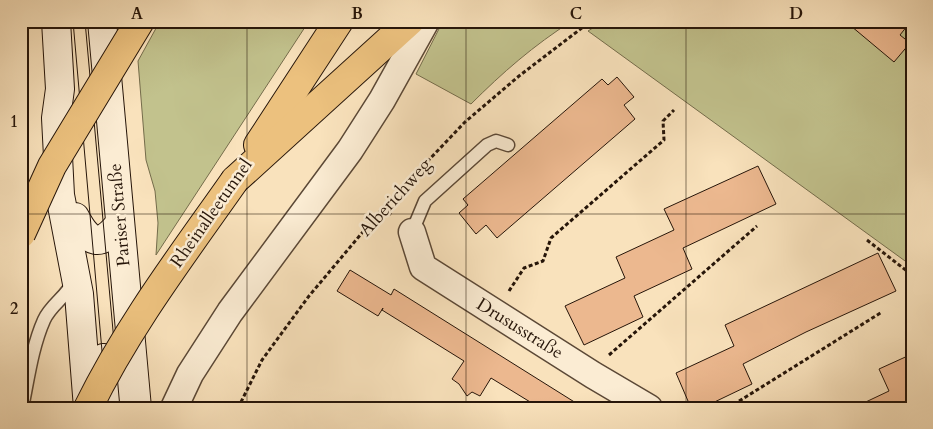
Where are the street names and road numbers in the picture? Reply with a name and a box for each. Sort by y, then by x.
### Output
street label: Alberichweg [353,152,438,242]
street label: Rheinalleetunnel [164,153,259,273]
street label: Pariser Straße [103,162,136,268]
street label: Drususstraße [472,292,568,365]

